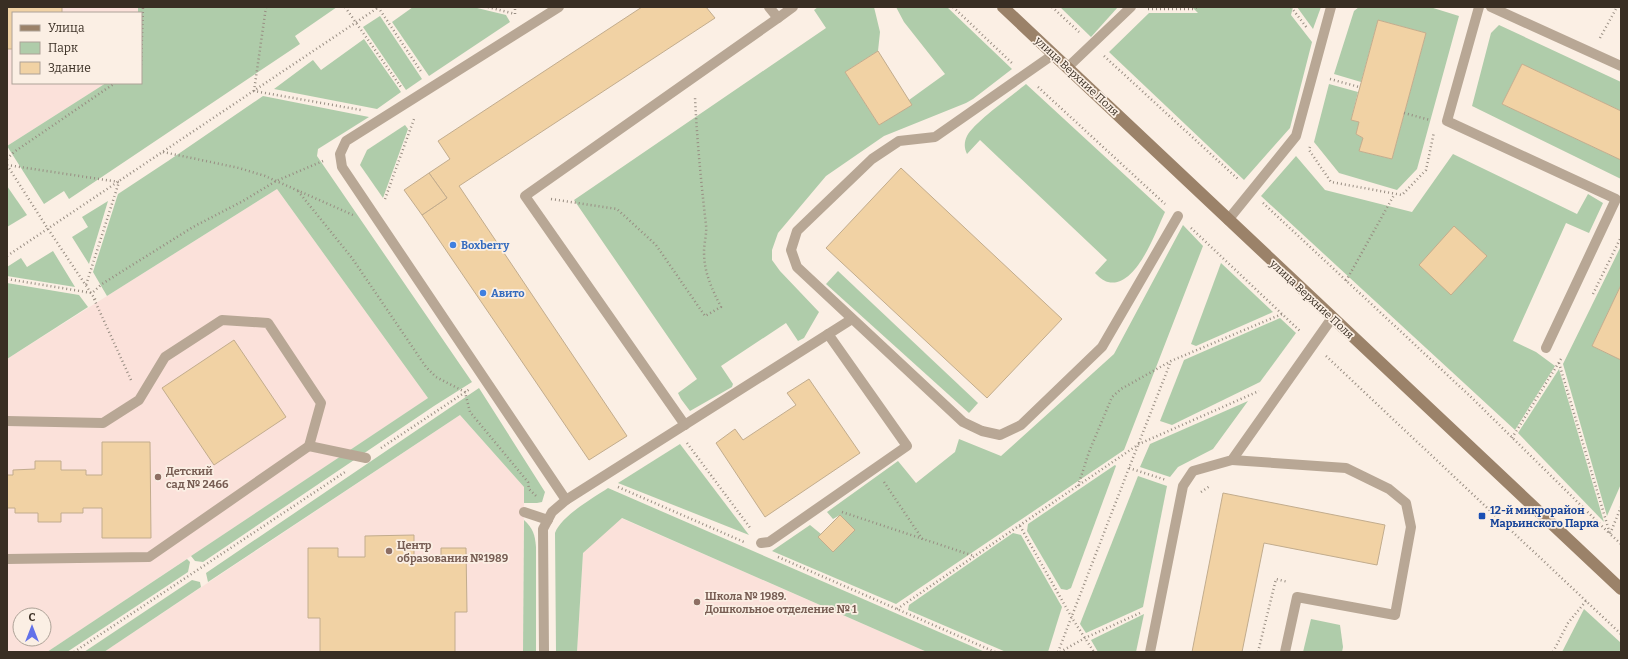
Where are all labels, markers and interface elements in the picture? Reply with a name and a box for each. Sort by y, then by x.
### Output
legend [12,12,142,84]
text: Улица [48,21,85,35]
street label: улица Верхние Поля [1031,34,1121,119]
text: Парк [48,41,78,55]
text: Здание [48,61,91,75]
place label: Boxberry [461,239,510,252]
marker: Boxberry [448,240,458,250]
street label: улица Верхние Поля [1266,257,1356,342]
place label: Авито [491,287,525,300]
marker: Авито [478,288,488,298]
place label: Детский сад № 2466 [166,465,229,491]
marker: Детский сад № 2466 [153,472,163,482]
place label: 12-й микрорайон Марьинского Парка [1490,504,1600,530]
marker: 12-й микрорайон Марьинского Парка [1477,511,1487,521]
place label: Центр образования №1989 [397,539,509,565]
marker: Центр образования №1989 [384,546,394,556]
place label: Школа № 1989. Дошкольное отделение № 1 [705,590,857,616]
marker: Школа № 1989. Дошкольное отделение № 1 [692,597,702,607]
north arrow [12,607,52,647]
text: С [29,611,36,624]

